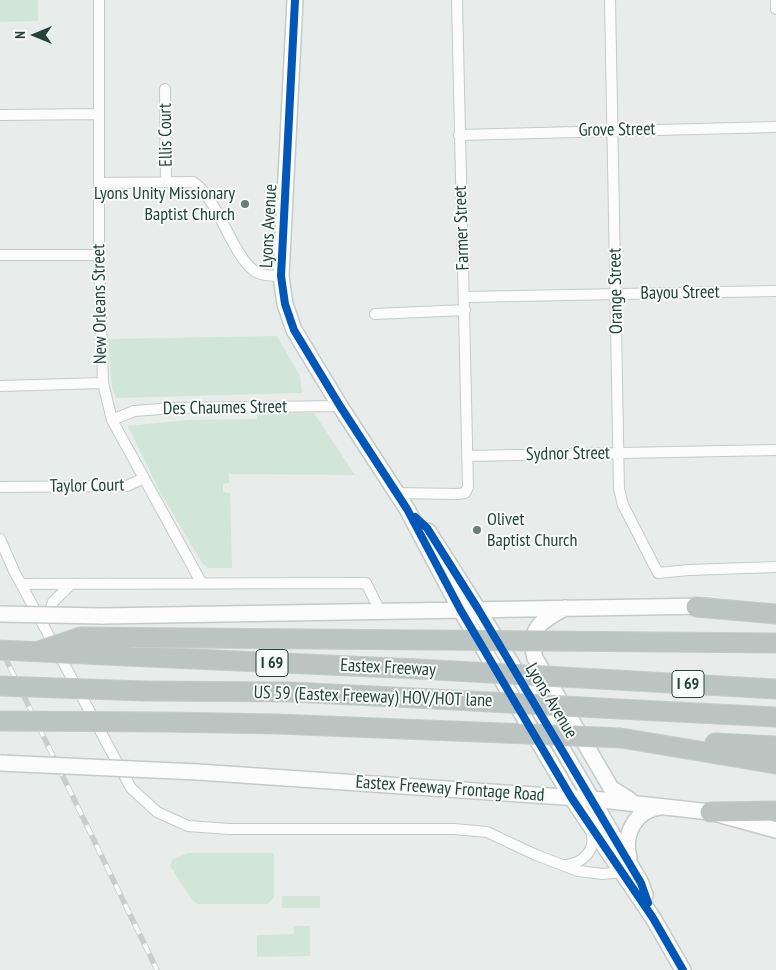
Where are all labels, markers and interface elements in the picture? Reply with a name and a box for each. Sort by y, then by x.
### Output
north arrow [10,10,60,60]
text: N [11,31,29,39]
street label: Ellis Court [155,103,177,167]
street label: Grove Street [578,119,656,141]
place label: Lyons Unity Missionary Baptist Church [94,183,235,225]
street label: Lyons Avenue [256,184,282,268]
street label: Farmer Street [450,185,474,271]
marker: Lyons Unity Missionary Baptist Church [239,198,251,210]
street label: New Orleans Street [88,244,112,364]
street label: Orange Street [604,248,628,334]
street label: Bayou Street [640,282,720,304]
street label: Des Chaumes Street [163,396,287,420]
street label: Sydnor Street [526,442,610,466]
street label: Taylor Court [49,475,125,497]
place label: Olivet Baptist Church [487,509,577,552]
marker: Olivet Baptist Church [471,524,483,536]
road number: I 69 [256,650,288,676]
street label: Eastex Freeway [340,655,436,681]
street label: Lyons Avenue [520,659,582,743]
road number: I 69 [672,671,704,698]
street label: US 59 (Eastex Freeway) HOV/HOT lane [253,682,493,712]
street label: Eastex Freeway Frontage Road [355,772,545,806]

